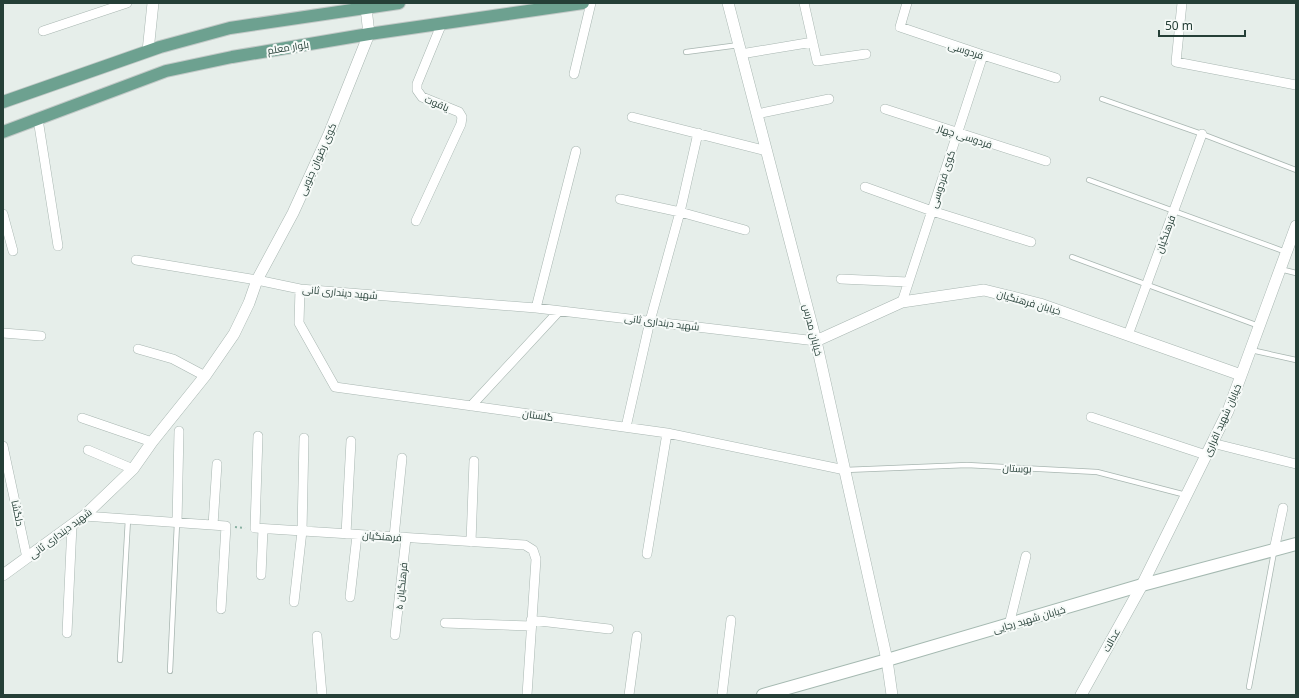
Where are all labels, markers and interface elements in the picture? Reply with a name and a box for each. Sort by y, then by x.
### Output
scale bar [1159,12,1245,38]
text: 50 m [1165,17,1193,34]
street label: بلوار معلم [266,37,310,58]
street label: فردوسی [946,38,986,62]
street label: یاقوت [423,92,452,115]
street label: فردوسی چهار [935,120,994,151]
street label: کوی رضوان جنوبی [295,121,339,197]
street label: کوی فردوسی [926,148,958,210]
street label: فرهنگیان [1152,213,1178,255]
street label: شهید دینداری ثانی [302,282,378,302]
street label: خیابان فرهنگیان [995,286,1063,318]
street label: خیابان مدرس [800,303,826,357]
street label: شهید دینداری ثانی [624,310,700,334]
street label: خیابان شهید اقراری [1200,381,1244,459]
street label: گلستان [522,406,554,424]
street label: بوستان [1002,460,1032,476]
street label: دلگشا [8,499,28,527]
street label: شهید دینداری ثانی [26,505,94,561]
street label: فرهنگیان [362,528,402,544]
street label: فرهنگیان ۵ [392,562,410,610]
street label: خیابان شهید رجایی [991,602,1067,636]
street label: عدالت [1099,626,1123,654]

